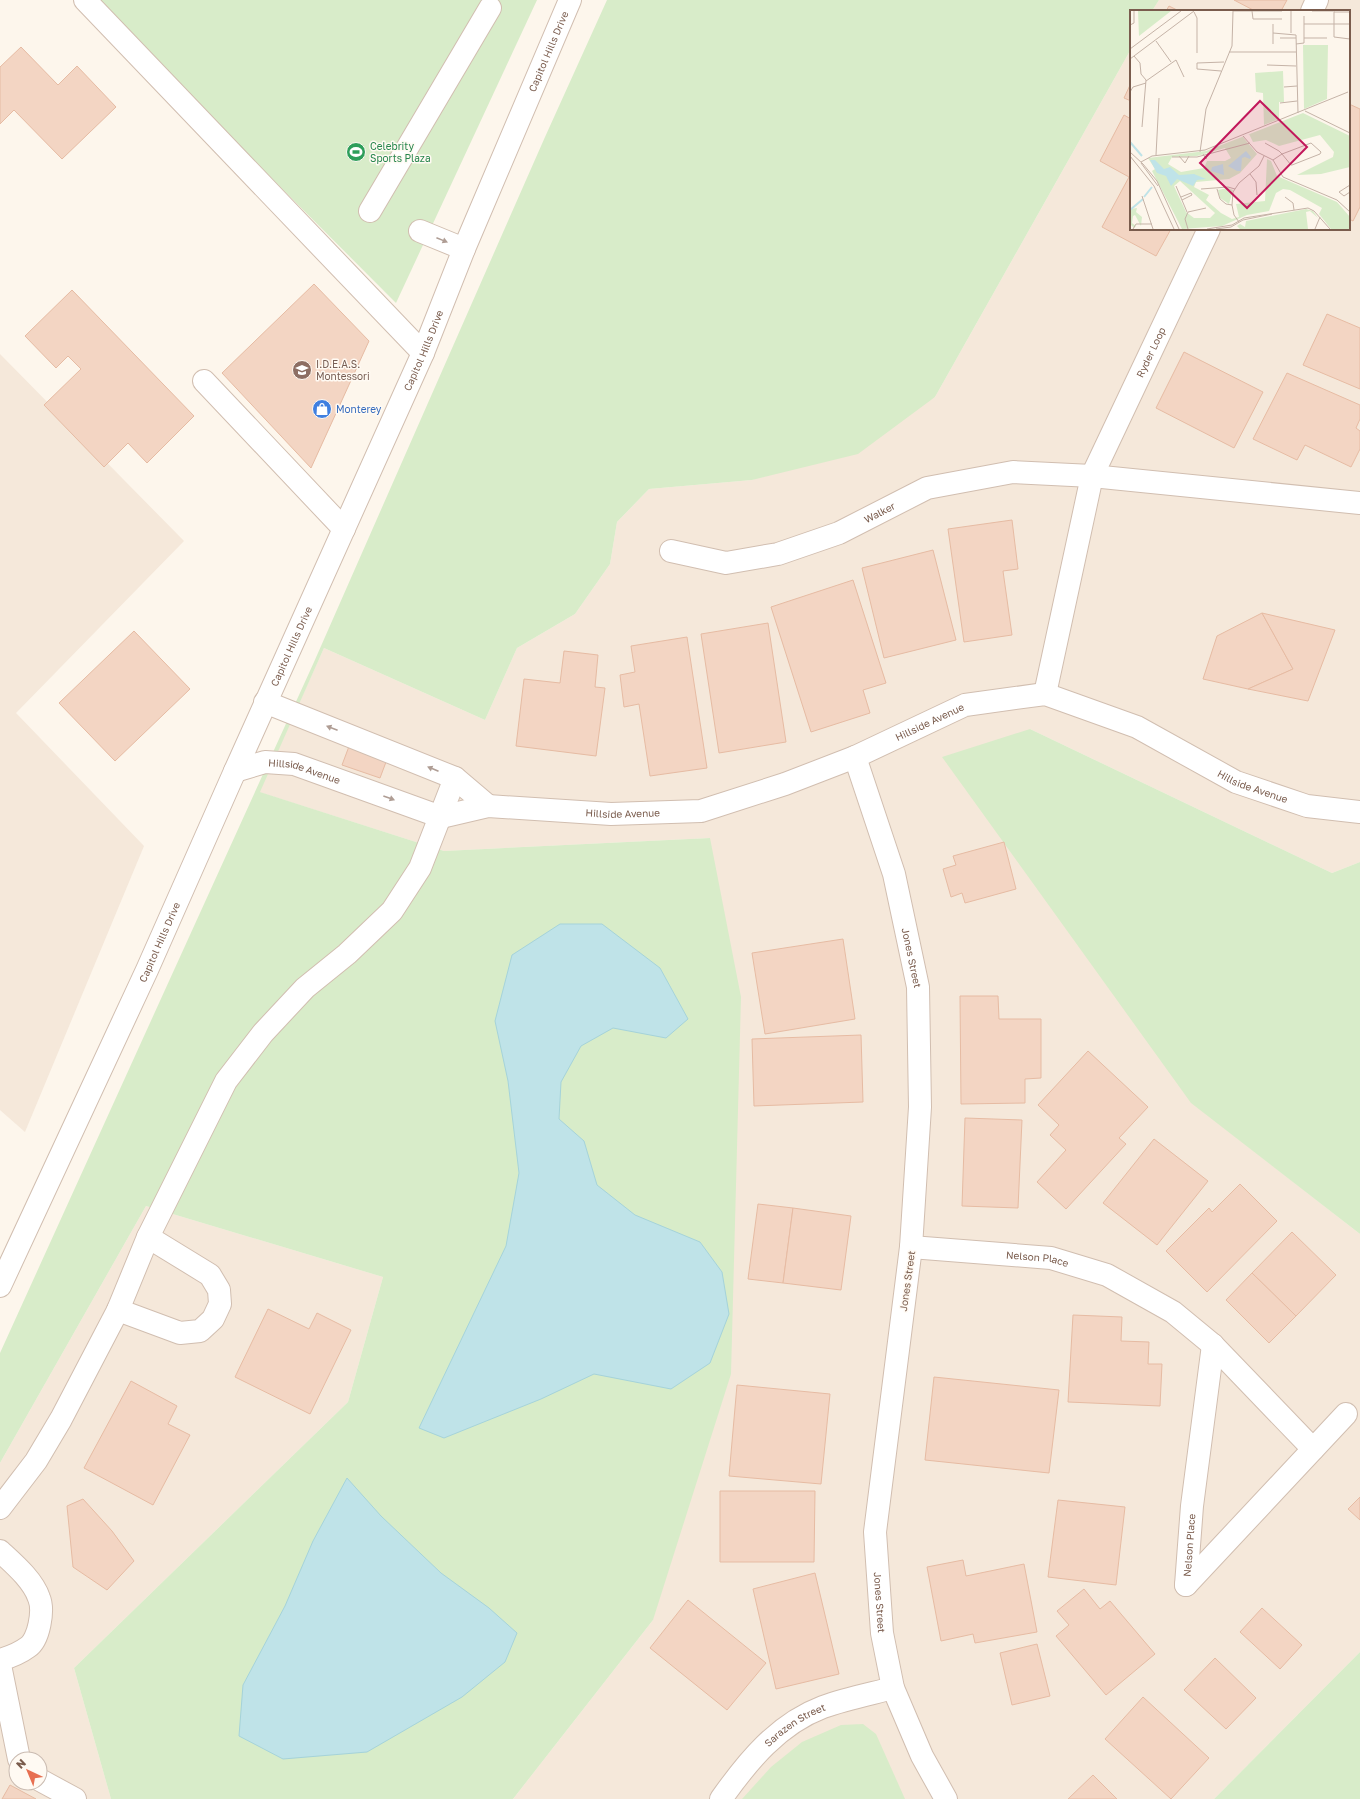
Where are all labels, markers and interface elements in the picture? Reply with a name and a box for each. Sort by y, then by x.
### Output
street label: Capitol Hills Drive [526,9,571,93]
inset map [1130,10,1350,230]
place label: Celebrity Sports Plaza [370,140,431,164]
sports icon: Celebrity Sports Plaza [345,141,367,163]
one-way arrow [437,238,449,244]
street label: Capitol Hills Drive [401,308,445,392]
street label: Ryder Loop [1134,325,1168,379]
place label: I.D.E.A.S. Montessori [316,358,370,382]
school or university icon: I.D.E.A.S. Montessori [291,359,313,381]
shop icon: Monterey [311,398,333,420]
place label: Monterey [336,403,382,415]
street label: Walker [862,499,897,525]
street label: Capitol Hills Drive [268,604,314,688]
street label: Hillside Avenue [893,700,966,743]
one-way arrow [326,724,338,730]
street label: Hillside Avenue [268,756,342,786]
one-way arrow [427,766,438,772]
street label: Hillside Avenue [1215,767,1290,805]
one-way arrow [384,796,396,802]
street label: Hillside Avenue [585,806,660,820]
street label: Capitol Hills Drive [136,900,182,984]
street label: Jones Street [900,927,924,989]
street label: Nelson Place [1006,1248,1070,1269]
street label: Jones Street [897,1250,917,1312]
street label: Nelson Place [1181,1513,1197,1577]
street label: Jones Street [872,1572,888,1633]
street label: Sarazen Street [762,1701,827,1749]
north arrow [8,1751,48,1791]
text: N [13,1756,28,1771]

